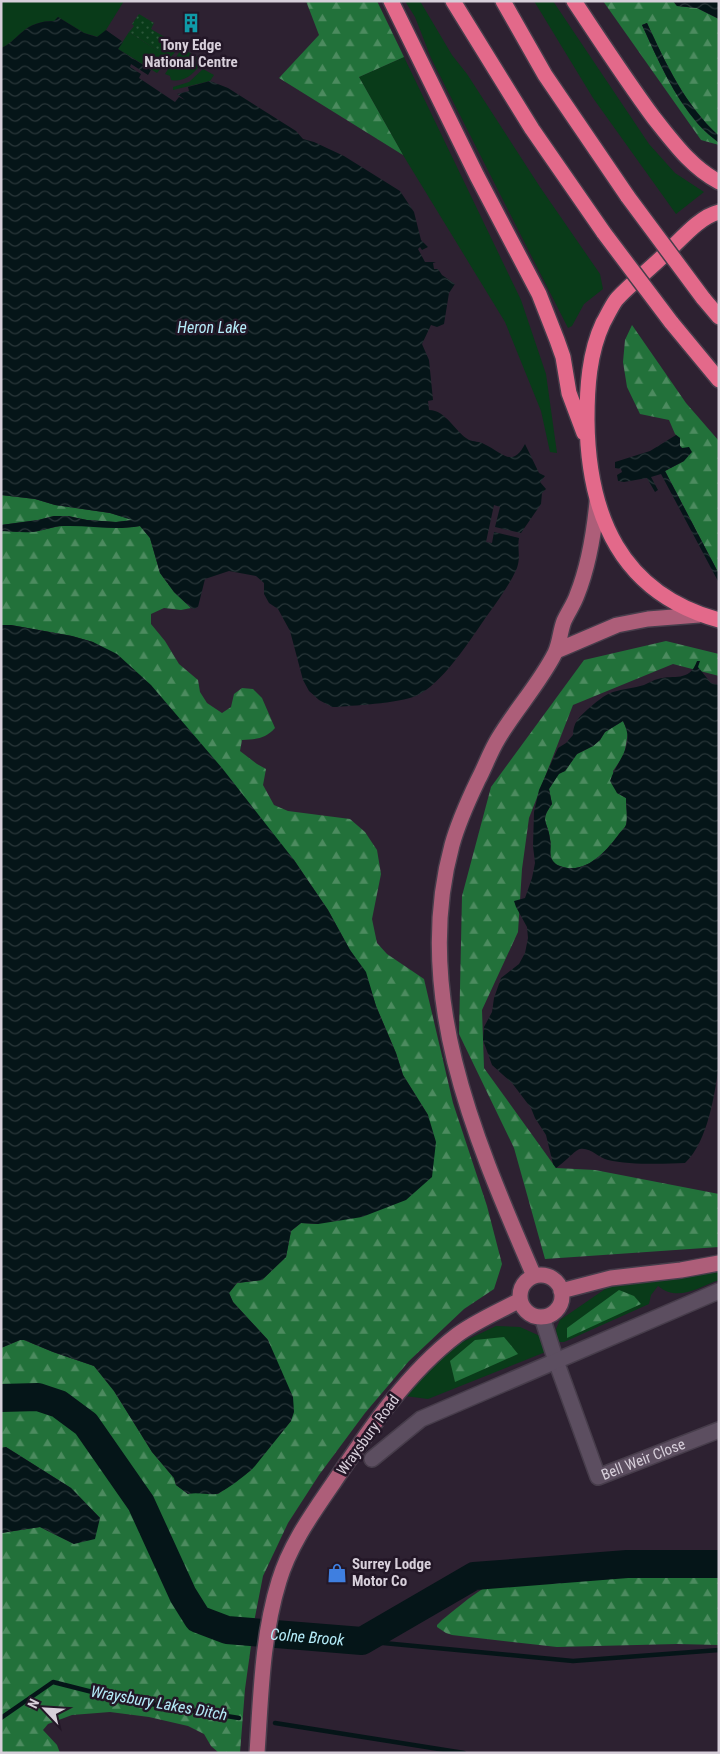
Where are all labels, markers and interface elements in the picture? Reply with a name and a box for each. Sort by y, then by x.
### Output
building icon: Tony Edge National Centre [180,12,202,34]
place label: Tony Edge National Centre [144,36,238,71]
water label: Heron Lake [177,318,247,337]
street label: Wraysbury Road [333,1391,403,1479]
street label: Bell Weir Close [599,1435,688,1484]
place label: Surrey Lodge Motor Co [352,1555,431,1590]
shop icon: Surrey Lodge Motor Co [326,1562,348,1584]
water label: Colne Brook [270,1624,346,1649]
water label: Wraysbury Lakes Ditch [89,1682,229,1724]
north arrow [20,1684,70,1734]
text: N [24,1696,42,1711]

